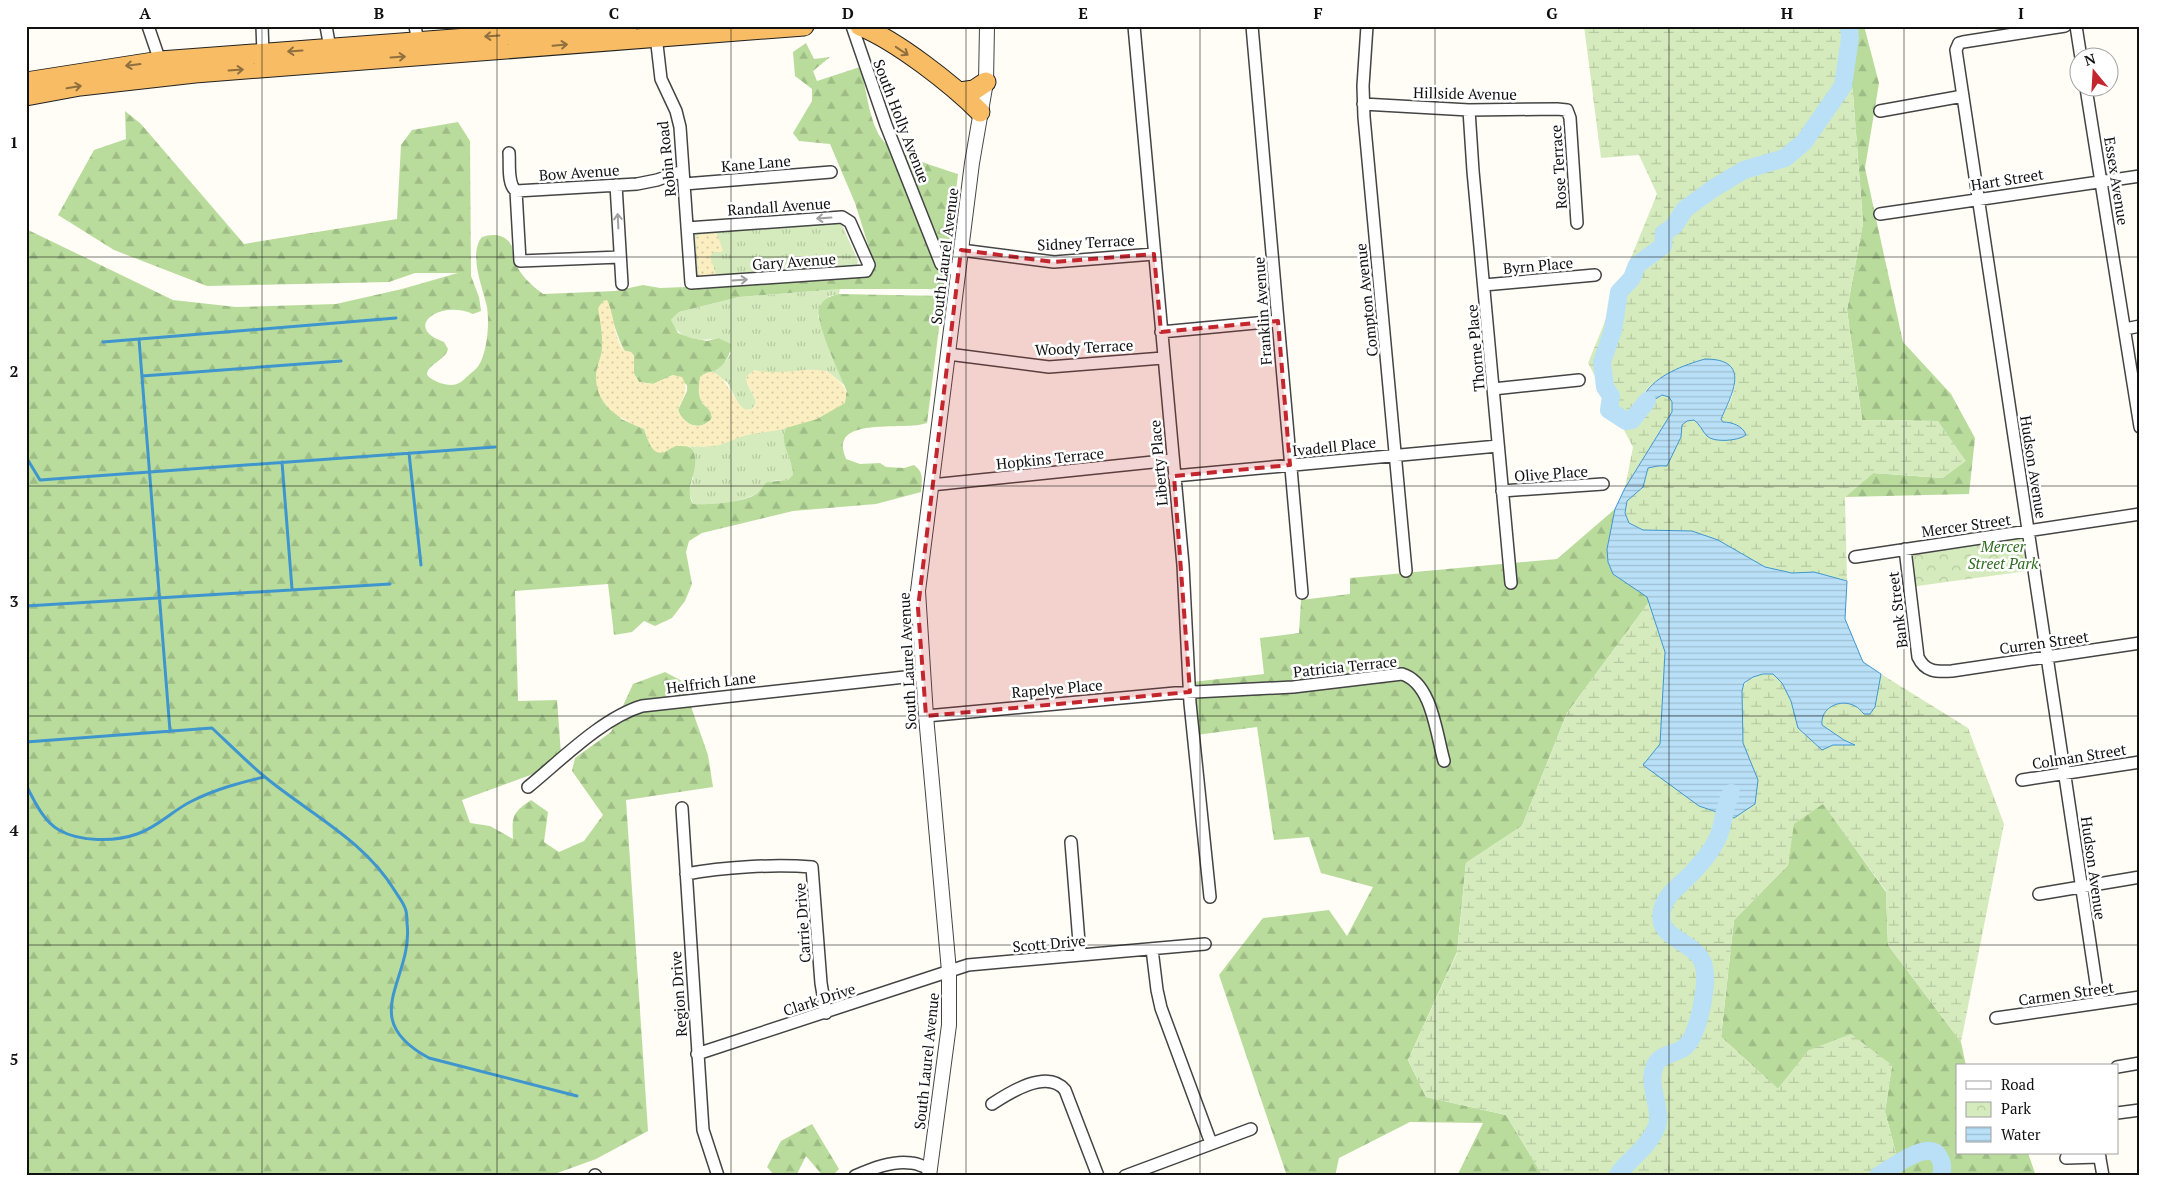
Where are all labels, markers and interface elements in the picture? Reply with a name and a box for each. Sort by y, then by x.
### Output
text: A [139,2,151,24]
text: B [374,2,384,24]
text: C [609,2,619,24]
text: D [842,2,854,24]
text: E [1078,2,1088,24]
text: F [1313,2,1323,24]
text: G [1546,2,1558,24]
text: H [1781,2,1793,24]
text: I [2018,2,2024,24]
one-way arrow [484,32,500,41]
one-way arrow [551,41,567,50]
one-way arrow [895,45,909,56]
one-way arrow [288,46,304,56]
north arrow [2068,48,2118,98]
text: N [2082,48,2098,70]
one-way arrow [389,53,405,62]
street label: South Holly Avenue [869,56,935,186]
one-way arrow [126,60,142,70]
one-way arrow [227,65,243,74]
one-way arrow [66,82,82,92]
street label: Hillside Avenue [1413,82,1517,104]
street label: Robin Road [652,120,680,198]
street label: Rose Terrace [1545,124,1571,210]
text: 1 [9,131,19,153]
street label: Essex Avenue [2100,135,2134,227]
street label: Kane Lane [720,150,792,176]
street label: Bow Avenue [538,159,620,185]
street label: Hart Street [1969,163,2045,195]
street label: South Laurel Avenue [926,186,962,326]
street label: Randall Avenue [727,192,831,220]
one-way arrow [614,213,623,229]
one-way arrow [816,213,832,223]
street label: Sidney Terrace [1037,229,1135,255]
street label: Compton Avenue [1350,242,1382,358]
street label: Gary Avenue [751,248,837,274]
street label: Byrn Place [1502,252,1574,278]
street label: Franklin Avenue [1248,256,1276,366]
one-way arrow [732,275,748,284]
street label: Thorne Place [1461,304,1489,392]
street label: Woody Terrace [1034,334,1134,360]
text: 2 [9,360,19,382]
street label: Hudson Avenue [2016,414,2052,520]
street label: Liberty Place [1144,419,1172,507]
street label: Ivadell Place [1291,432,1377,460]
street label: Hopkins Terrace [995,442,1105,474]
street label: Olive Place [1513,460,1589,486]
street label: Mercer Street [1920,509,2012,541]
park label: Mercer Street Park [1968,536,2039,573]
street label: Bank Street [1882,570,1912,649]
text: 3 [9,590,19,612]
street label: South Laurel Avenue [893,592,921,730]
street label: Curren Street [1998,626,2090,658]
street label: Patricia Terrace [1292,651,1398,681]
street label: Helfrich Lane [665,667,757,697]
street label: Rapelye Place [1011,674,1103,702]
street label: Colman Street [2030,739,2128,773]
street label: Hudson Avenue [2077,815,2111,921]
text: 4 [9,819,19,841]
street label: Carrie Drive [789,882,815,964]
street label: Scott Drive [1012,930,1086,956]
street label: Region Drive [665,950,691,1038]
street label: Carmen Street [2017,976,2115,1010]
street label: Clark Drive [780,978,858,1020]
street label: South Laurel Avenue [909,991,943,1131]
text: 5 [9,1048,19,1070]
legend [1956,1064,2118,1154]
text: Road [2001,1074,2034,1094]
text: Park [2001,1098,2031,1118]
text: Water [2001,1124,2041,1144]

